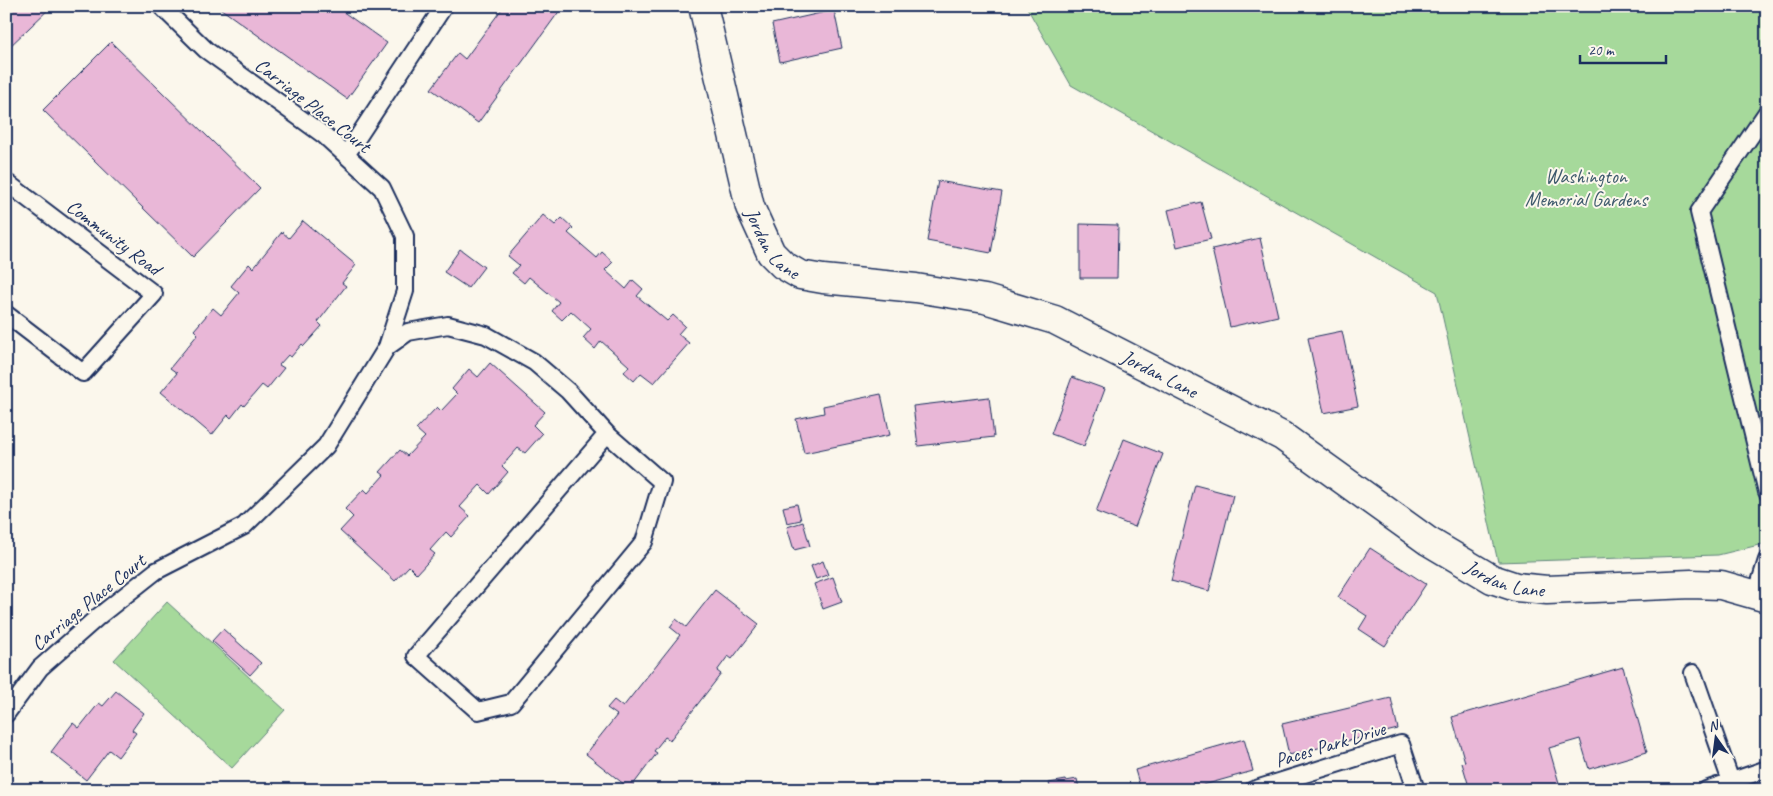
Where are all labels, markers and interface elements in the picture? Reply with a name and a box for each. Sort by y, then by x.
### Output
scale bar [1580,32,1667,64]
text: 20 m [1588,41,1615,60]
street label: Carriage Place Court [250,52,377,160]
park label: Washington Memorial Gardens [1525,164,1649,212]
street label: Community Road [62,194,168,283]
street label: Jordan Lane [739,203,805,286]
street label: Jordan Lane [1116,344,1203,404]
street label: Carriage Place Court [26,547,152,656]
street label: Jordan Lane [1460,554,1547,603]
north arrow [1690,714,1740,764]
street label: Paces Park Drive [1272,715,1390,773]
text: N [1707,716,1721,735]

